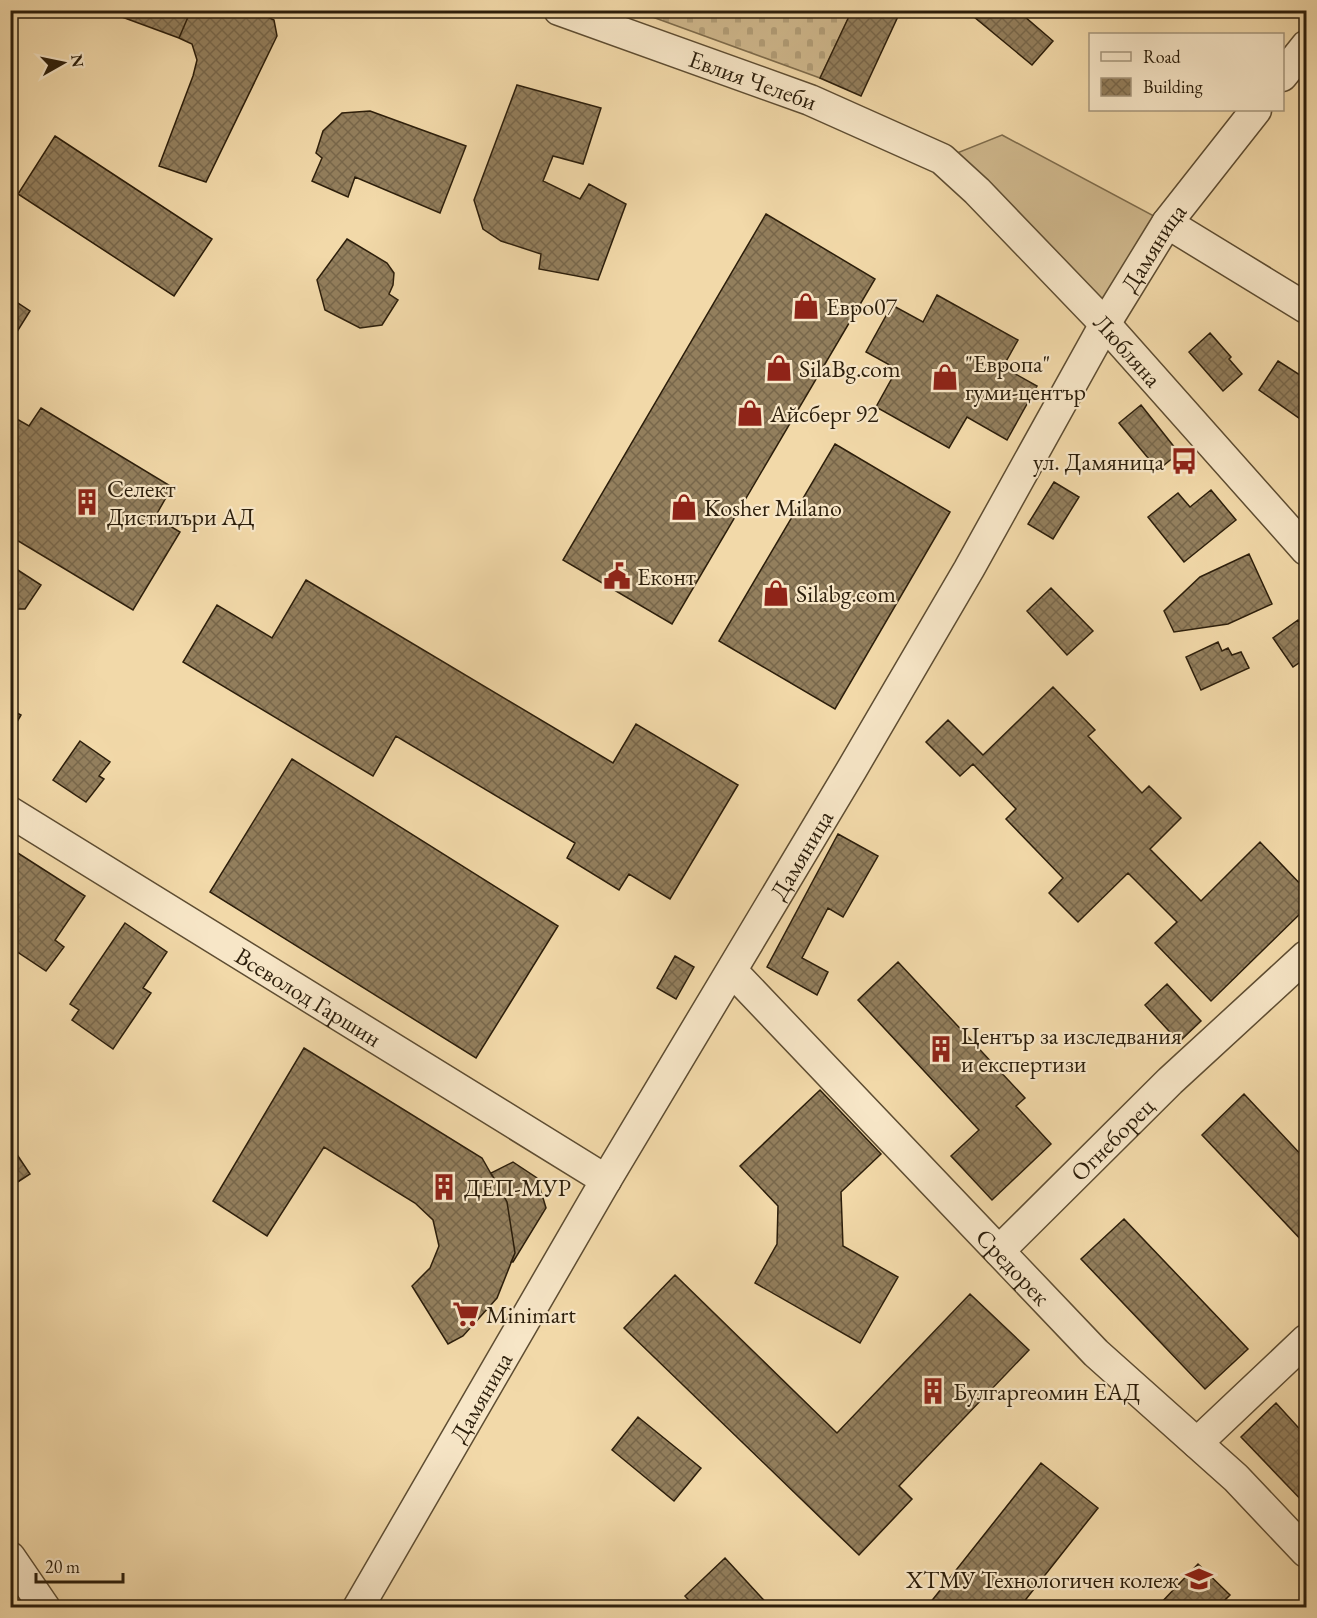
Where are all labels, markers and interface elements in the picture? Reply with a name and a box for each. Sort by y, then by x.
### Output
north arrow [33,33,93,93]
legend [1089,33,1284,111]
street label: Евлия Челеби [685,42,821,117]
text: Road [1143,45,1182,68]
text: N [66,53,89,69]
text: Building [1143,75,1203,98]
street label: Дамяница [1113,196,1193,297]
shop icon: Евро07 [791,291,821,321]
place label: Евро07 [826,291,898,322]
street label: Любляна [1087,307,1169,393]
place label: "Европа" гуми-център [965,348,1086,407]
shop icon: SilaBg.com [764,353,794,383]
place label: SilaBg.com [799,353,901,384]
shop icon: "Европа" гуми-център [930,362,960,392]
shop icon: Айсберг 92 [735,398,765,428]
place label: Айсберг 92 [769,398,879,429]
place label: ул. Дамяница [1033,446,1164,477]
bus stop icon: ул. Дамяница [1169,446,1199,476]
place label: Селект Дистилъри АД [107,473,255,532]
building icon: Селект Дистилъри АД [72,487,102,517]
shop icon: Kosher Milano [669,492,699,522]
place label: Kosher Milano [704,492,842,523]
public building icon: Еконт [602,561,632,591]
place label: Еконт [637,561,696,592]
shop icon: Silabg.com [761,578,791,608]
place label: Silabg.com [796,578,896,609]
street label: Дамяница [762,804,840,905]
street label: Всеволод Гаршин [230,939,388,1053]
place label: Център за изследвания и експертизи [961,1020,1182,1079]
building icon: Център за изследвания и експертизи [926,1034,956,1064]
street label: Огнеборец [1063,1090,1161,1187]
building icon: ДЕП-МУР [429,1172,459,1202]
place label: ДЕП-МУР [464,1172,571,1203]
street label: Средорек [969,1221,1058,1312]
supermarket icon: Minimart [451,1299,481,1329]
place label: Minimart [486,1299,576,1330]
street label: Дамяница [442,1346,519,1448]
building icon: Булгаргеомин ЕАД [918,1376,948,1406]
place label: Булгаргеомин ЕАД [953,1376,1140,1407]
scale bar [36,1546,123,1584]
text: 20 m [45,1555,80,1578]
place label: ХТМУ Технологичен колеж [905,1564,1179,1595]
school or university icon: ХТМУ Технологичен колеж [1184,1564,1214,1594]

